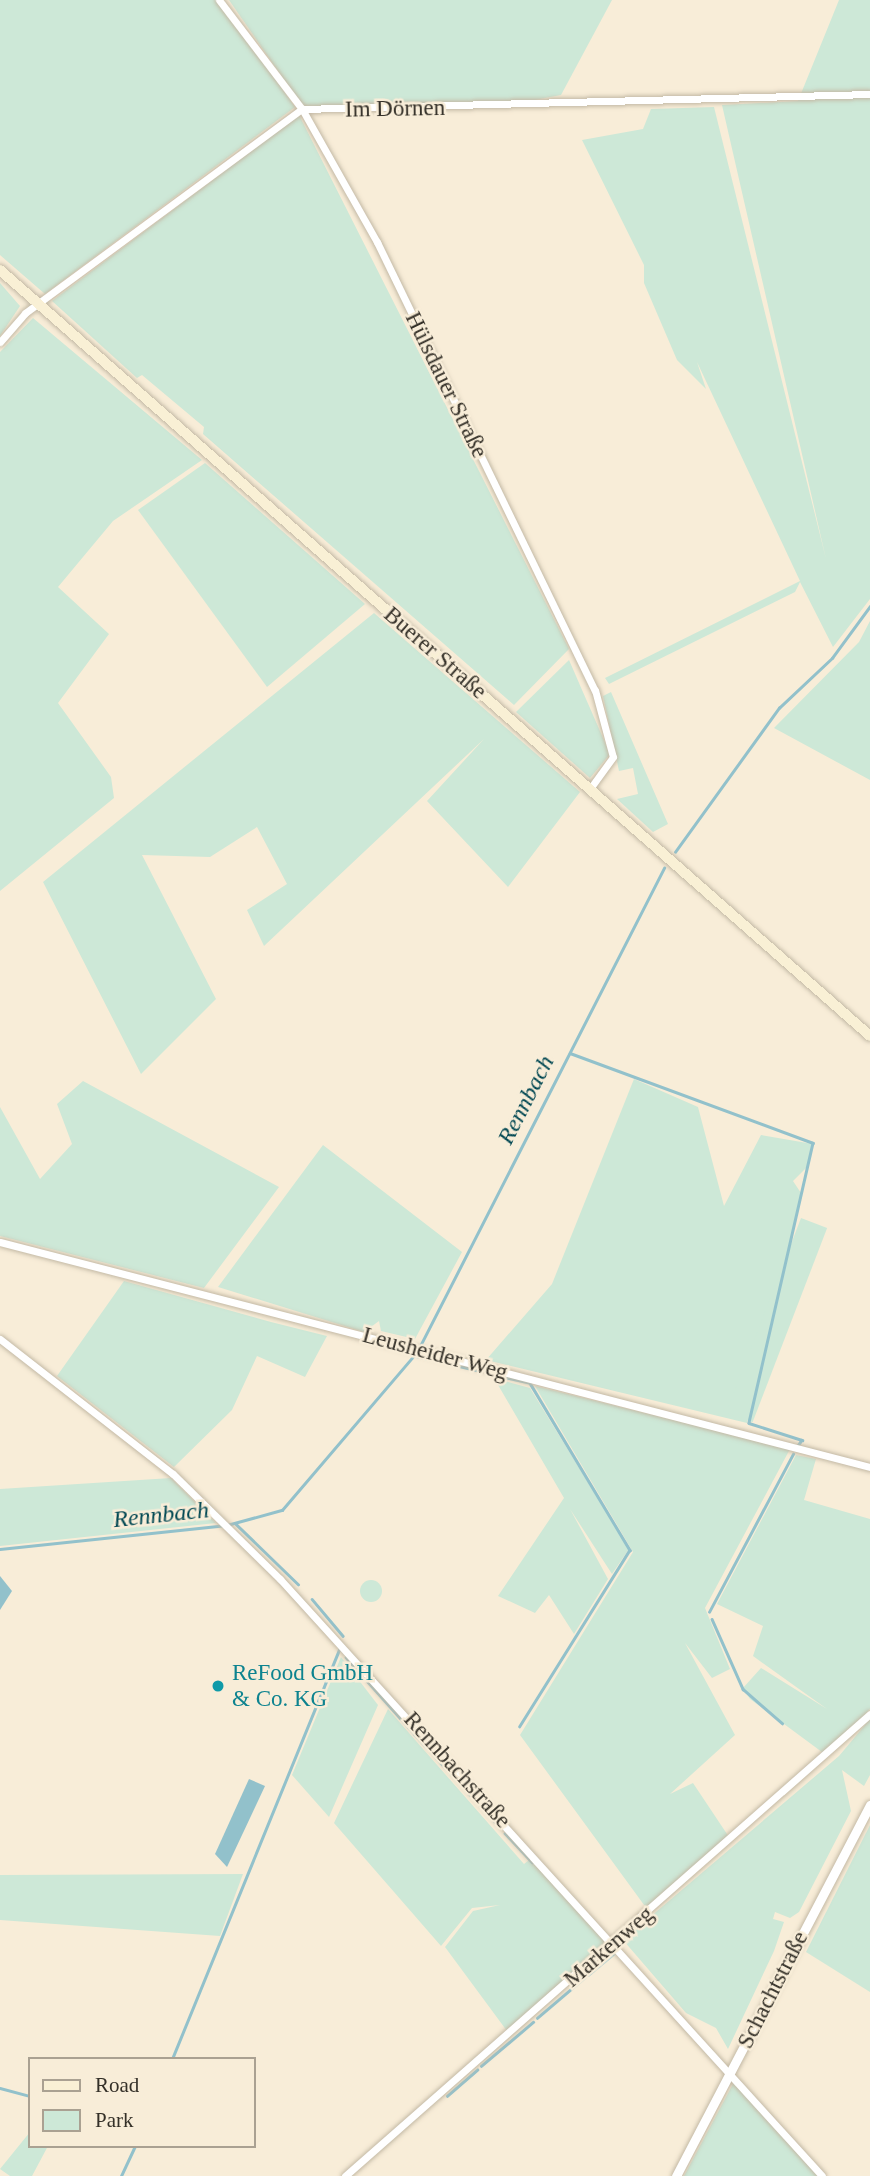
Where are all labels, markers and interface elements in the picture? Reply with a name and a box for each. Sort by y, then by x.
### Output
street label: Im Dörnen [345,94,445,124]
street label: Hülsdauer Straße [399,307,493,463]
street label: Buerer Straße [378,601,492,705]
water label: Rennbach [491,1051,561,1149]
street label: Leusheider Weg [359,1321,511,1387]
water label: Rennbach [112,1496,210,1534]
place label: ReFood GmbH & Co. KG [232,1659,373,1713]
marker: ReFood GmbH & Co. KG [210,1678,226,1694]
street label: Rennbachstraße [398,1706,516,1834]
street label: Markenweg [558,1901,660,1993]
street label: Schachtstraße [732,1927,814,2053]
legend [28,2057,256,2148]
text: Road [95,2073,139,2097]
text: Park [95,2108,134,2132]

